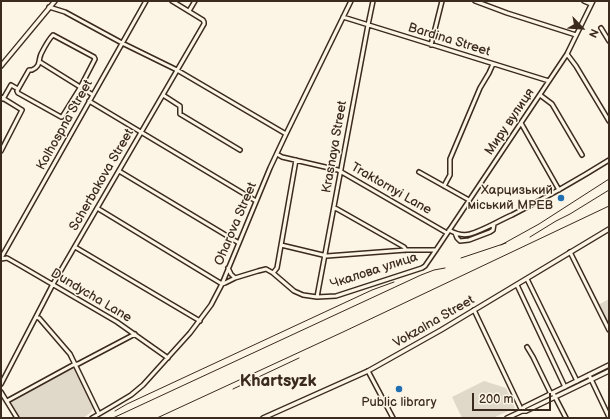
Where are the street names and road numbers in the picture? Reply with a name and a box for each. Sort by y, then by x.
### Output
street label: Bardina Street [406,20,492,60]
street label: Kolhospna Street [34,77,96,173]
street label: Миру вулиця [482,86,538,158]
street label: Krasnaya Street [319,100,351,194]
street label: Scherbakova Street [66,126,138,234]
street label: Traktornyi Lane [348,160,434,218]
street label: Oharova Street [211,180,261,268]
street label: Чкалова улица [328,249,420,293]
street label: Dundycha Lane [48,266,134,326]
street label: Vokzalna Street [391,292,477,352]

